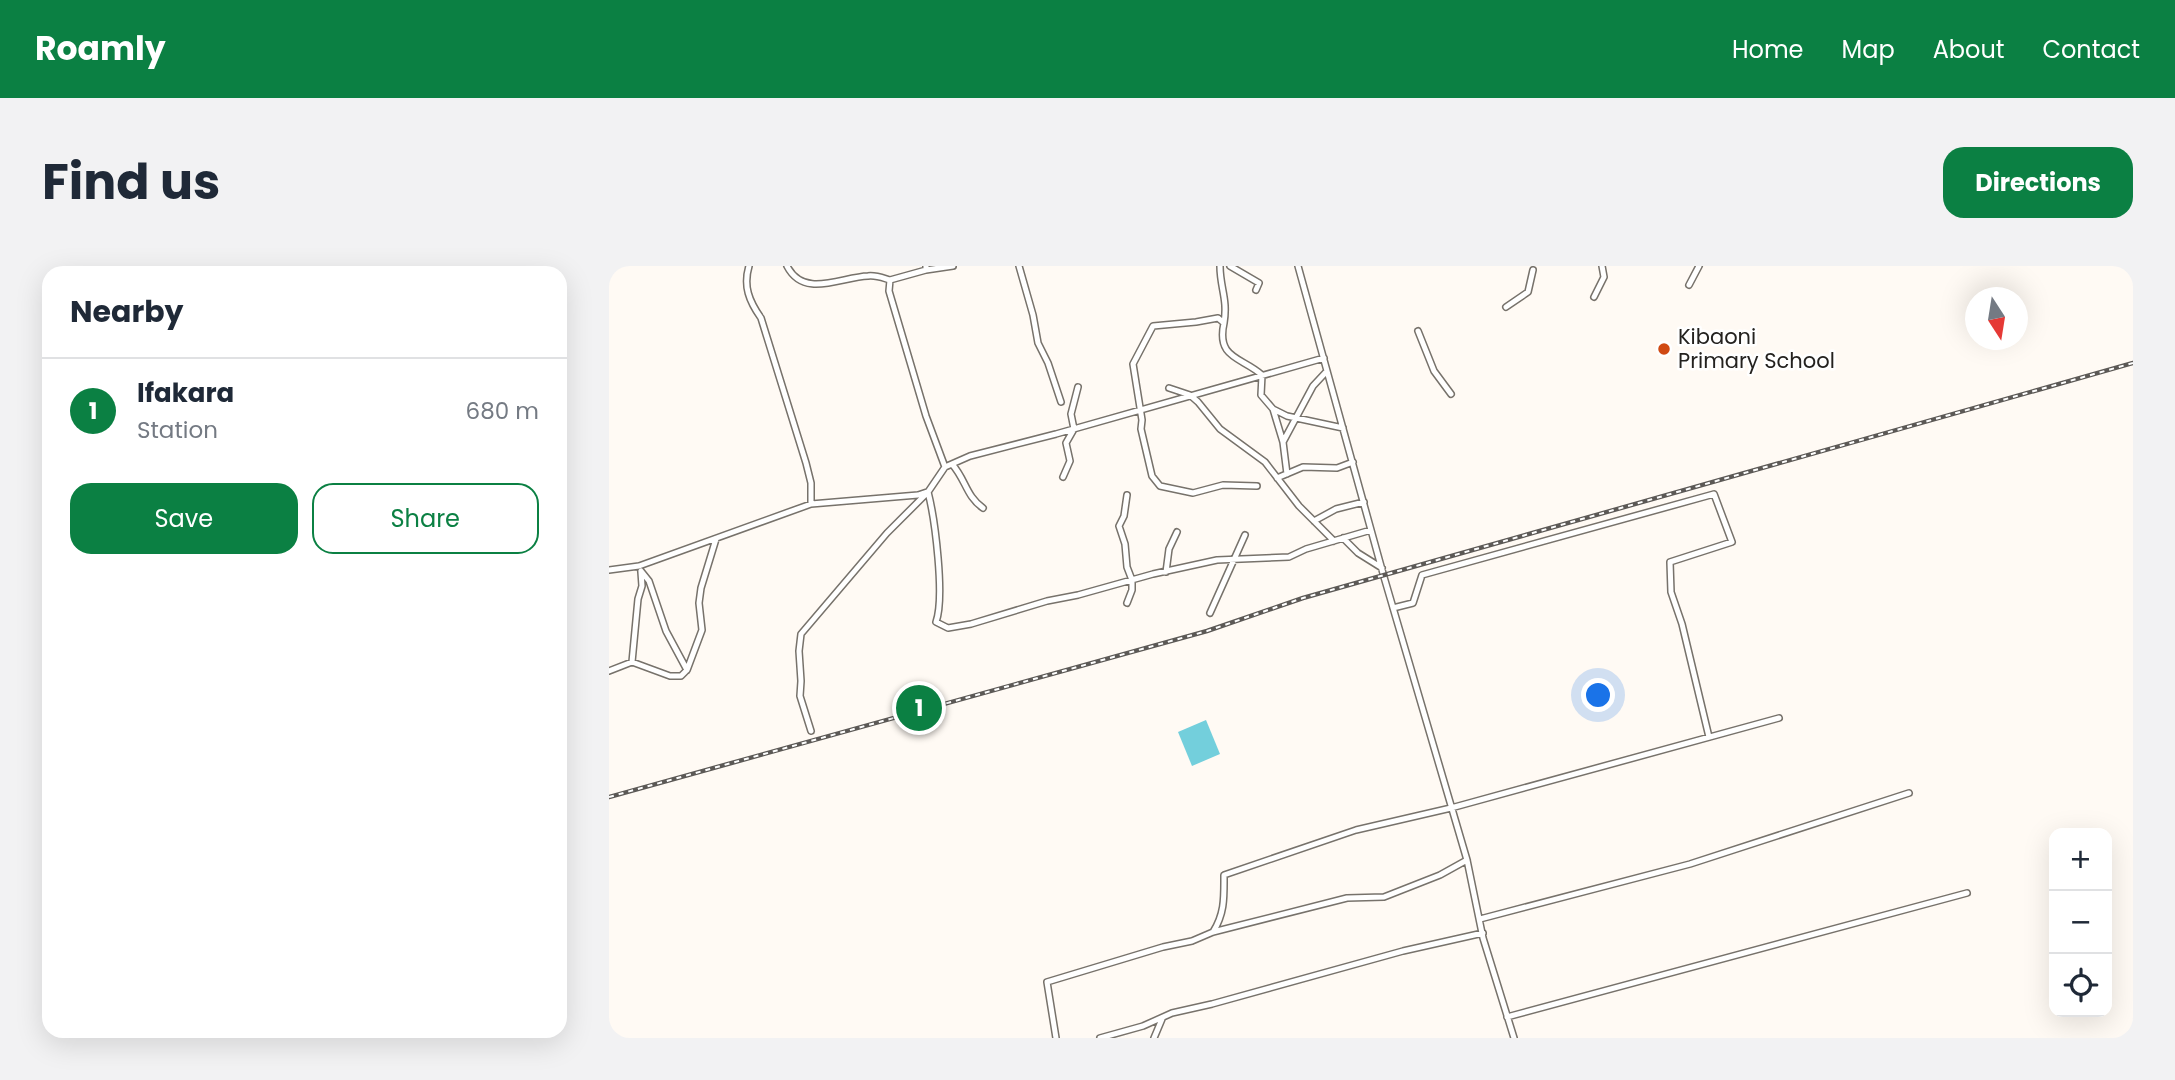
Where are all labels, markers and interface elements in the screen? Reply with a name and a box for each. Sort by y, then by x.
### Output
text: Roamly [35,25,165,72]
text: Home [1732,33,1804,66]
text: Map [1842,33,1895,66]
text: About [1933,33,2004,66]
text: Contact [2042,33,2140,66]
button: Directions [1943,147,2133,218]
text: Find us [42,148,220,216]
north arrow [1965,287,2028,350]
text: Nearby [70,290,184,333]
place label: Kibaoni Primary School [1678,322,1835,375]
marker: Kibaoni Primary School [1656,341,1672,357]
text: Ifakara [137,375,234,411]
text: 1 [89,395,97,427]
text: 680 m [466,395,539,427]
text: Station [137,414,218,446]
button: Save [70,483,298,554]
button: Share [312,483,539,554]
your location [1581,678,1615,712]
pin: 1 [896,682,942,734]
map controls [2049,828,2112,1017]
button: + [2049,828,2112,891]
button: − [2049,891,2112,954]
button: locate [2049,954,2112,1017]

